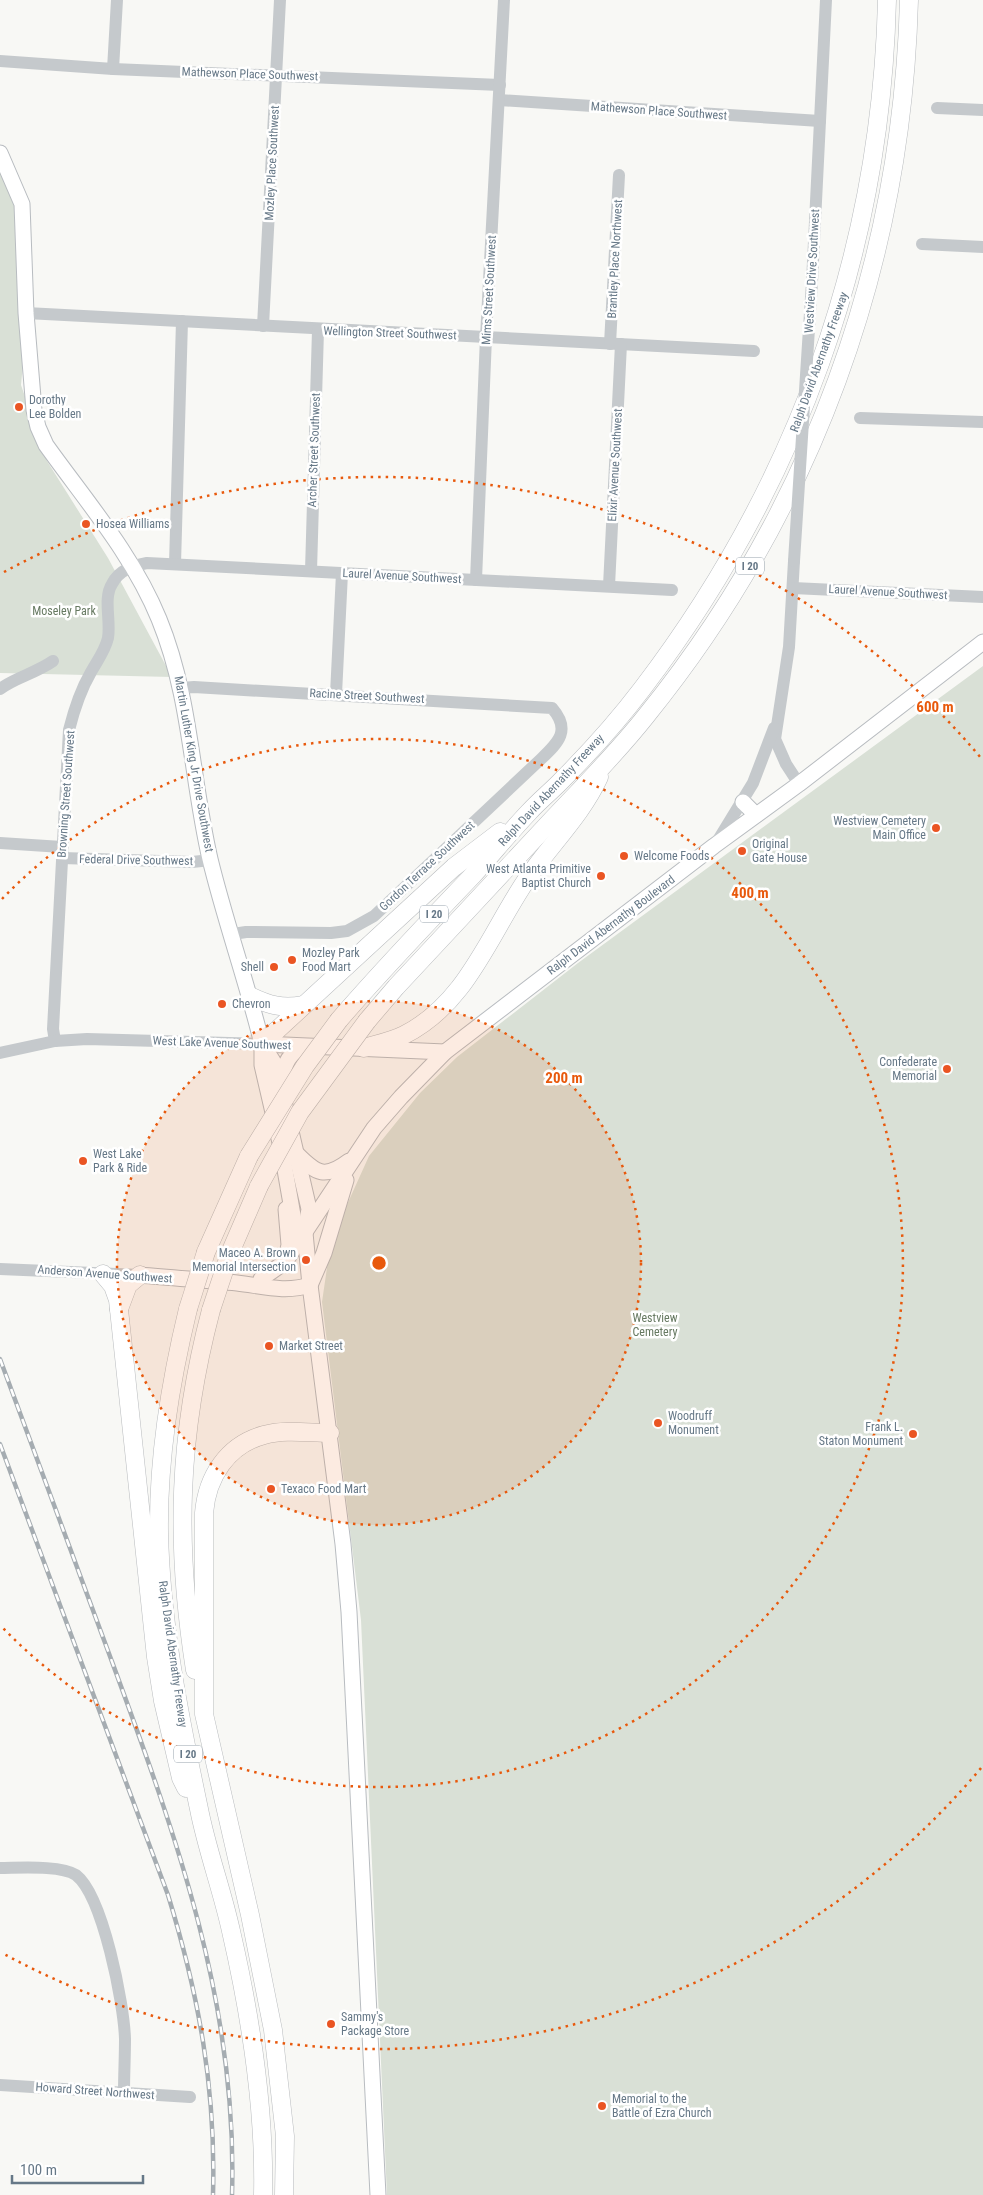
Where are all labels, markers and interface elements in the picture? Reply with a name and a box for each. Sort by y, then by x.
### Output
street label: Mathewson Place Southwest [182,65,319,83]
street label: Mathewson Place Southwest [590,99,728,123]
street label: Mozley Place Southwest [262,105,282,221]
street label: Brantley Place Northwest [605,199,625,319]
street label: Westview Drive Southwest [802,208,822,333]
street label: Mims Street Southwest [479,234,499,345]
street label: Ralph David Abernathy Freeway [787,290,851,434]
street label: Wellington Street Southwest [323,324,457,342]
street label: Archer Street Southwest [305,392,323,507]
place label: Dorothy Lee Bolden [29,393,82,421]
marker: Dorothy Lee Bolden [13,401,25,413]
street label: Elixir Avenue Southwest [605,408,625,522]
place label: Hosea Williams [96,517,169,531]
marker: Hosea Williams [80,518,92,530]
road number: I 20 [736,558,764,574]
street label: Laurel Avenue Southwest [342,566,462,586]
street label: Laurel Avenue Southwest [828,582,948,602]
park label: Moseley Park [32,604,96,618]
street label: Martin Luther King Jr Drive Southwest [172,675,216,854]
street label: Racine Street Southwest [309,686,425,706]
text: 600 m [916,698,954,716]
street label: Browning Street Southwest [55,729,77,858]
street label: Ralph David Abernathy Freeway [495,731,607,849]
place label: Westview Cemetery Main Office [833,814,926,842]
street label: Gordon Terrace Southwest [377,818,478,914]
marker: Westview Cemetery Main Office [930,822,942,834]
place label: Original Gate House [752,837,808,865]
marker: Original Gate House [736,845,748,857]
place label: Welcome Foods [634,849,709,863]
marker: Welcome Foods [618,850,630,862]
street label: Federal Drive Southwest [79,852,194,868]
place label: West Atlanta Primitive Baptist Church [486,862,591,890]
marker: West Atlanta Primitive Baptist Church [595,870,607,882]
street label: Ralph David Abernathy Boulevard [544,872,678,978]
text: 400 m [731,884,769,902]
road number: I 20 [420,906,448,922]
place label: Mozley Park Food Mart [302,946,360,974]
marker: Mozley Park Food Mart [286,954,298,966]
place label: Shell [241,960,264,974]
marker: Shell [268,961,280,973]
place label: Chevron [232,997,271,1011]
marker: Chevron [216,998,228,1010]
street label: West Lake Avenue Southwest [152,1034,292,1052]
place label: Confederate Memorial [879,1055,937,1083]
marker: Confederate Memorial [941,1063,953,1075]
text: 200 m [545,1069,583,1087]
place label: West Lake Park & Ride [93,1147,148,1175]
marker: West Lake Park & Ride [77,1155,89,1167]
place label: Maceo A. Brown Memorial Intersection [192,1246,296,1274]
marker: Maceo A. Brown Memorial Intersection [300,1254,312,1266]
centre of rings [370,1254,388,1272]
street label: Anderson Avenue Southwest [37,1262,173,1286]
park label: Westview Cemetery [632,1311,678,1339]
place label: Market Street [279,1339,343,1353]
marker: Market Street [263,1340,275,1352]
place label: Woodruff Monument [668,1409,719,1437]
marker: Woodruff Monument [652,1417,664,1429]
place label: Frank L. Staton Monument [819,1420,903,1448]
marker: Frank L. Staton Monument [907,1428,919,1440]
place label: Texaco Food Mart [281,1482,367,1496]
marker: Texaco Food Mart [265,1483,277,1495]
street label: Ralph David Abernathy Freeway [156,1580,190,1728]
road number: I 20 [174,1746,202,1762]
place label: Sammy's Package Store [341,2010,410,2038]
marker: Sammy's Package Store [325,2018,337,2030]
street label: Howard Street Northwest [35,2080,155,2102]
place label: Memorial to the Battle of Ezra Church [612,2092,712,2120]
marker: Memorial to the Battle of Ezra Church [596,2100,608,2112]
scale bar [12,2152,144,2184]
text: 100 m [20,2161,57,2179]

